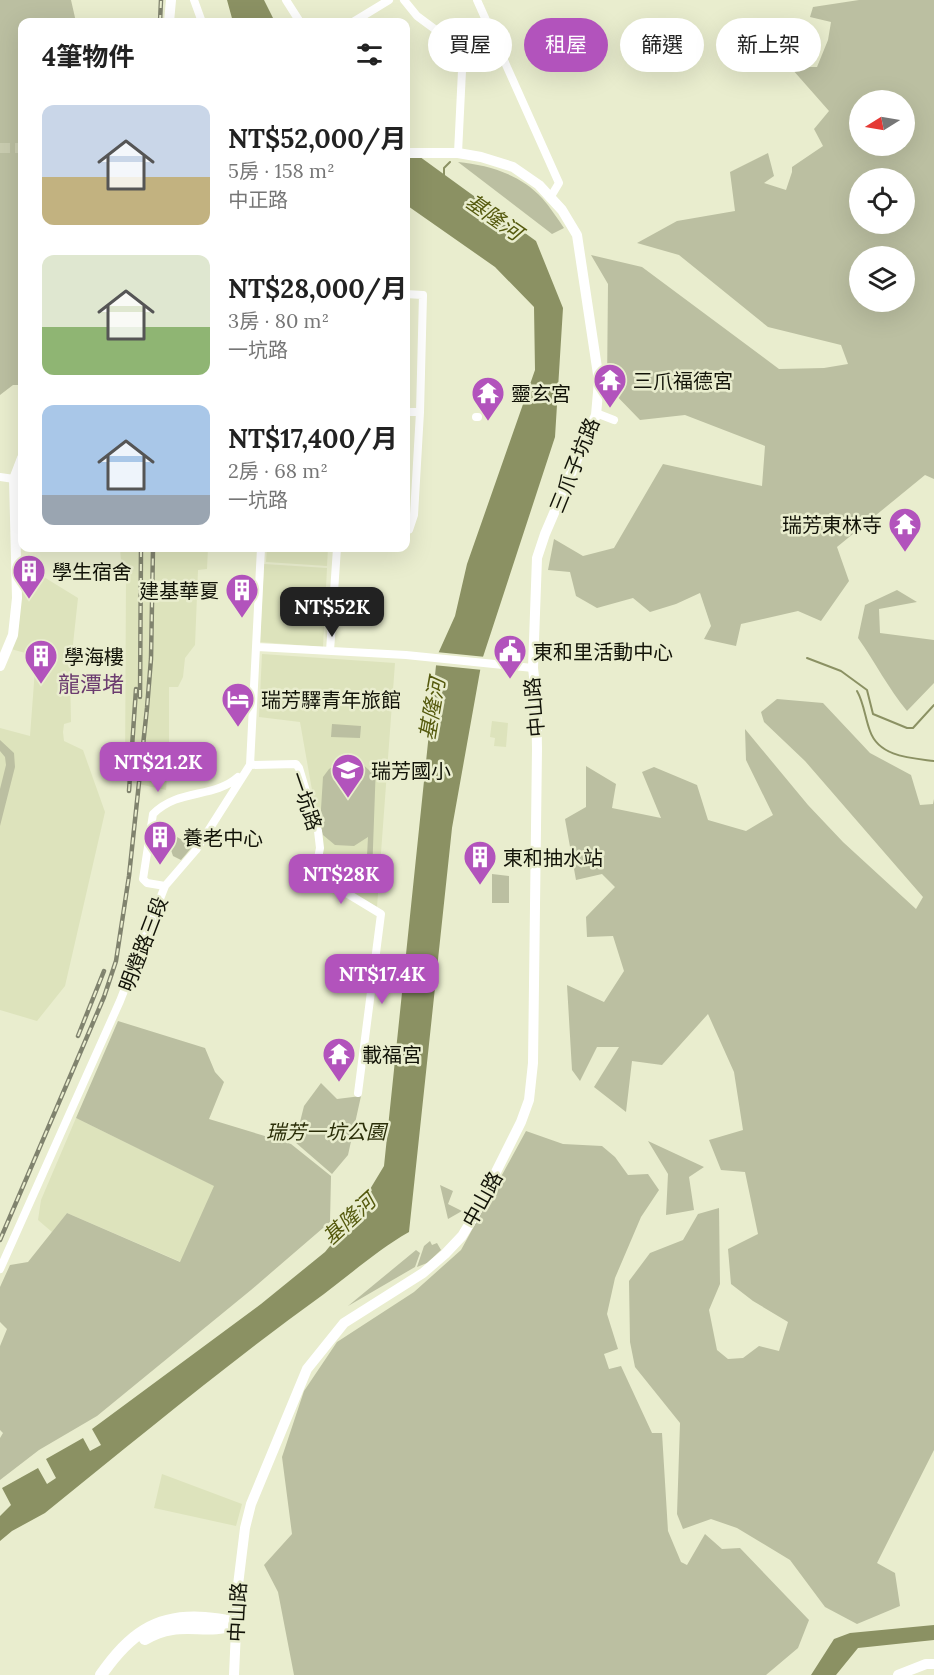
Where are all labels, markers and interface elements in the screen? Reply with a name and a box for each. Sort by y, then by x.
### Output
chip: 買屋 [428,18,512,72]
chip: 租屋 [524,18,608,72]
chip: 篩選 [620,18,704,72]
chip: 新上架 [716,18,821,72]
icon: filters [353,38,386,71]
text: 4筆物件 [42,40,134,73]
north arrow [849,90,915,156]
map controls [849,90,915,312]
text: NT$52,000/月 [228,122,406,155]
icon: home [90,129,162,201]
text: 5房 · 158 m² [228,158,335,183]
button: locate [849,168,915,234]
text: 中正路 [228,187,288,212]
water label: 基隆河 [460,188,531,248]
button: layers [849,246,915,312]
text: NT$28,000/月 [228,272,407,305]
icon: home [90,279,162,351]
text: 3房 · 80 m² [228,308,329,333]
text: 一坑路 [228,337,288,362]
temple icon: 三爪福德宮 [592,362,628,409]
place label: 三爪福德宮 [633,368,733,393]
temple icon: 靈玄宮 [470,375,506,422]
place label: 靈玄宮 [511,381,571,406]
street label: 三爪子坑路 [544,414,604,516]
text: NT$17,400/月 [228,422,398,455]
icon: home [90,429,162,501]
text: 2房 · 68 m² [228,458,328,483]
text: 一坑路 [228,487,288,512]
temple icon: 瑞芳東林寺 [887,506,923,553]
place label: 瑞芳東林寺 [782,512,882,537]
building icon: 學生宿舍 [11,553,47,600]
place label: 學生宿舍 [52,559,132,584]
building icon: 建基華夏 [224,572,260,619]
place label: 建基華夏 [139,578,219,603]
pin: NT$52K [283,587,381,638]
text: NT$52K [294,594,370,619]
public building icon: 東和里活動中心 [492,633,528,680]
building icon: 學海樓 [23,638,59,685]
place label: 東和里活動中心 [533,639,673,664]
place label: 學海樓 [64,644,124,669]
district label: 龍潭堵 [58,670,124,698]
water label: 基隆河 [413,672,451,742]
street label: 中山路 [519,676,549,738]
hotel icon: 瑞芳驛青年旅館 [220,681,256,728]
place label: 瑞芳驛青年旅館 [261,687,401,712]
pin: NT$21.2K [96,742,220,793]
text: NT$21.2K [114,749,202,774]
school or university icon: 瑞芳國小 [330,752,366,799]
place label: 瑞芳國小 [371,758,451,783]
street label: 一坑路 [284,769,328,833]
building icon: 養老中心 [142,819,178,866]
place label: 養老中心 [183,825,263,850]
building icon: 東和抽水站 [462,839,498,886]
place label: 東和抽水站 [503,845,603,870]
pin: NT$28K [292,854,390,905]
text: NT$28K [303,861,379,886]
street label: 明燈路三段 [113,893,173,995]
pin: NT$17.4K [320,954,444,1005]
text: NT$17.4K [339,961,425,986]
temple icon: 載福宮 [321,1036,357,1083]
place label: 載福宮 [362,1042,422,1067]
park label: 瑞芳一坑公園 [266,1119,389,1144]
street label: 中山路 [457,1167,507,1231]
water label: 基隆河 [317,1185,384,1250]
street label: 中山路 [223,1581,251,1643]

